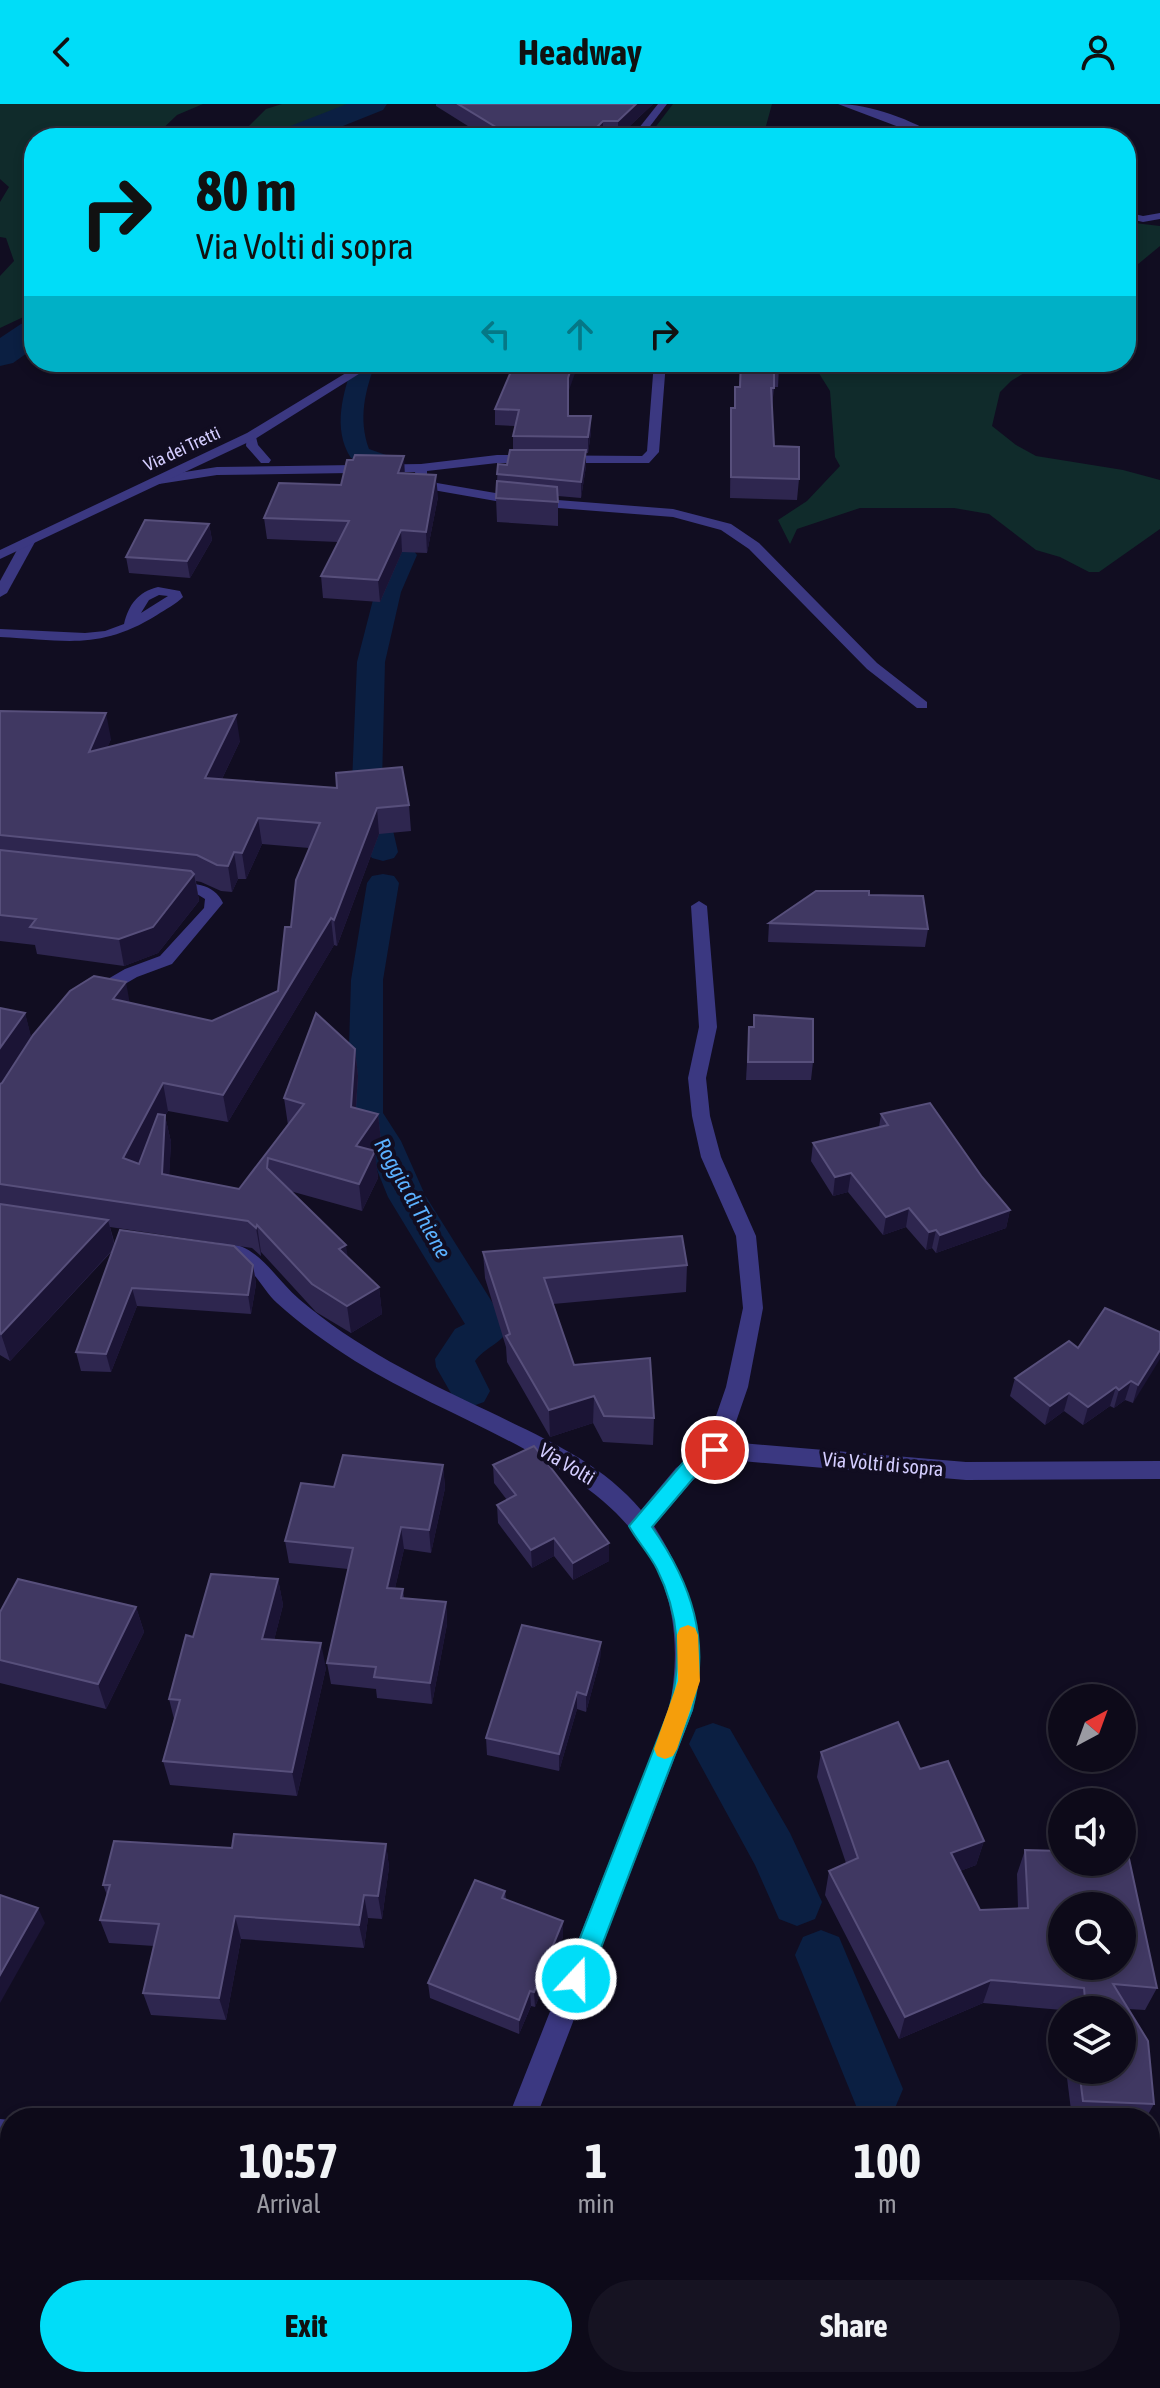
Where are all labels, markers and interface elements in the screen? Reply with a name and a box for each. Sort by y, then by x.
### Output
icon: back [40,30,84,74]
icon: person [1076,30,1120,74]
text: Headway [518,31,642,73]
text: 80 m [196,159,297,223]
icon: right [64,160,168,264]
text: Via Volti di sopra [196,225,414,267]
icon: left [474,312,518,356]
icon: ahead [558,312,602,356]
icon: right [642,312,686,356]
street label: Via dei Tretti [140,422,223,475]
water label: Roggia di Thiene [369,1133,457,1263]
pin [681,1416,749,1484]
icon: arrive [693,1428,737,1472]
street label: Via Volti [535,1438,599,1489]
street label: Via Volti di sopra [822,1447,944,1480]
north arrow [1048,1684,1136,1772]
map controls [1048,1684,1136,2084]
button: sound [1048,1788,1136,1876]
button: search [1048,1892,1136,1980]
position arrow [534,1937,618,2021]
button: layers [1048,1996,1136,2084]
text: 10:57 [239,2133,339,2188]
text: 1 [585,2133,607,2188]
text: 100 [854,2133,921,2188]
text: Arrival [257,2189,320,2219]
text: min [577,2189,615,2219]
text: m [878,2189,897,2219]
button: Exit [40,2280,572,2372]
button: Share [588,2280,1120,2372]

